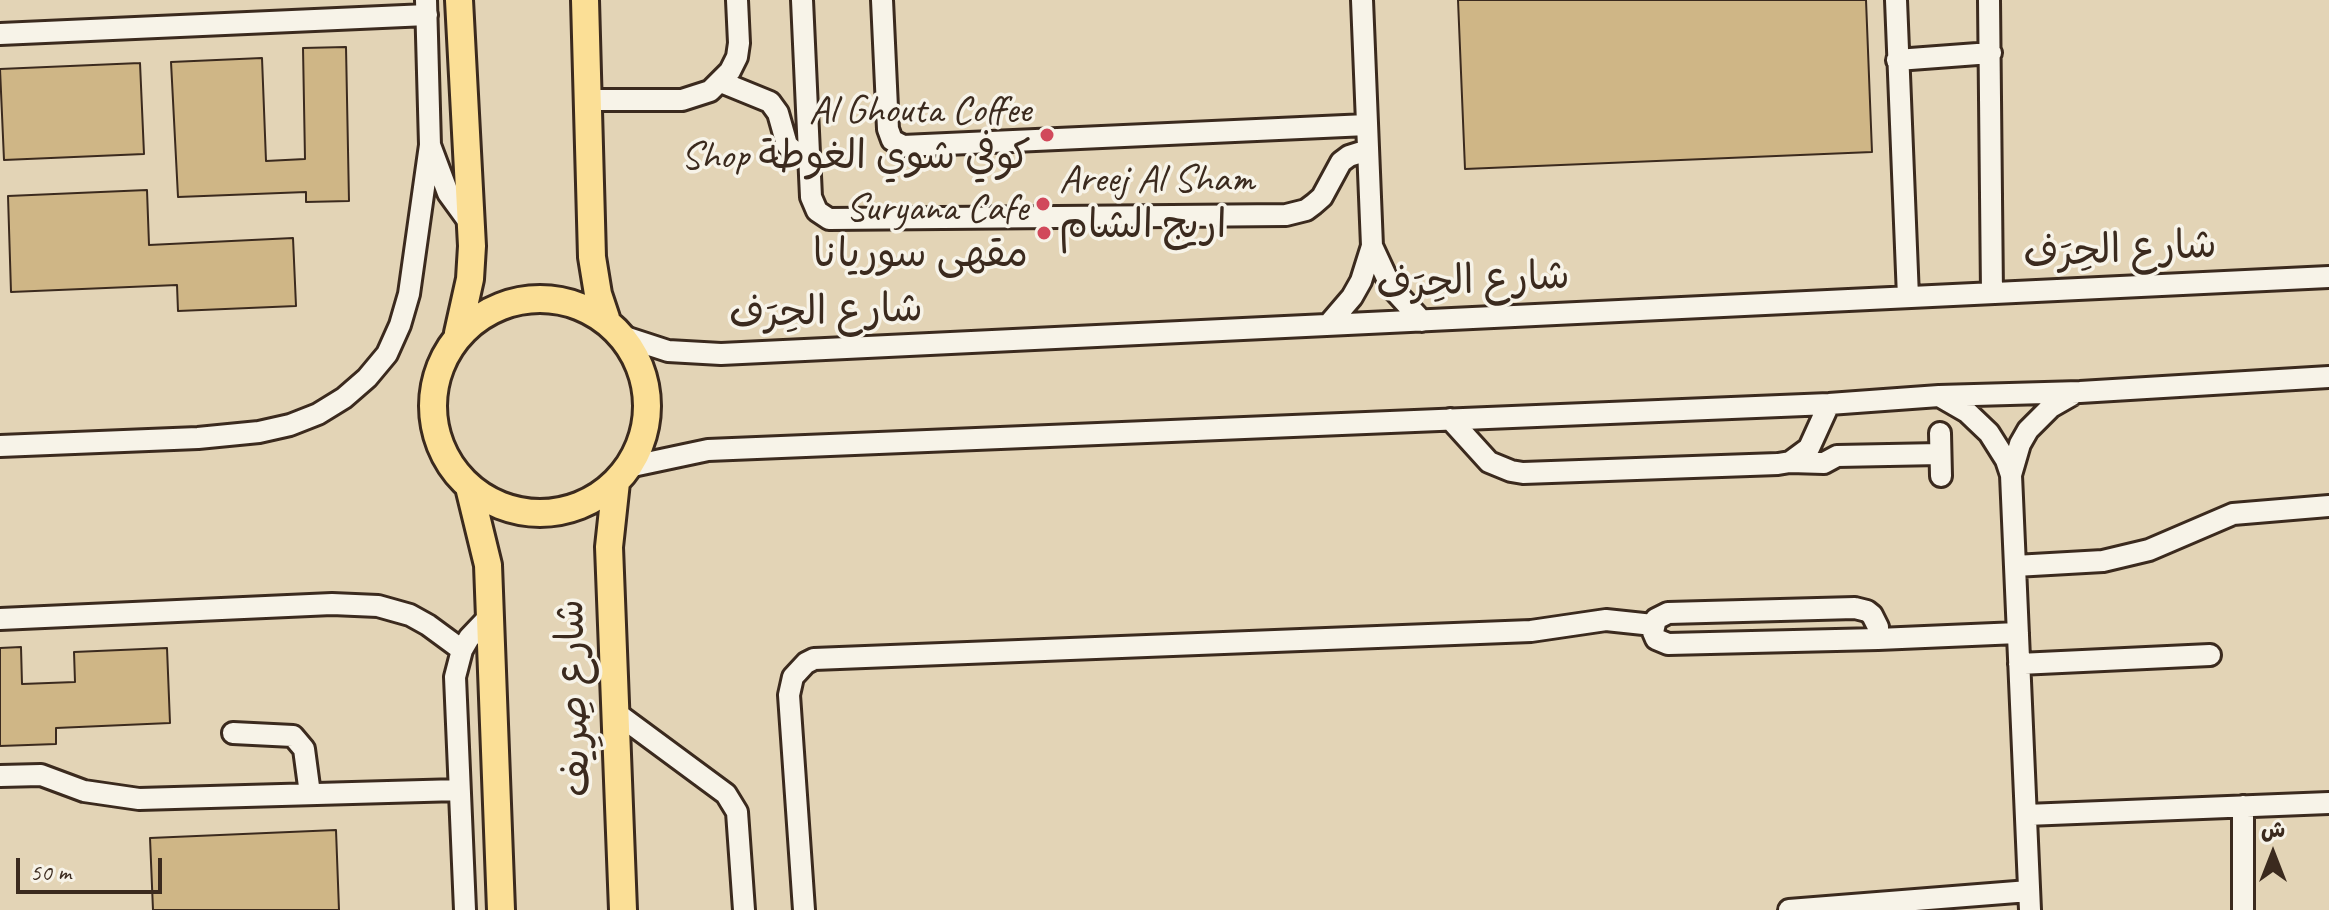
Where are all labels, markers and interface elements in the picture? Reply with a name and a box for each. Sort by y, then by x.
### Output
place label: Al Ghouta Coffee Shop كوفي شوي الغوطة [681,88,1031,182]
marker: Al Ghouta Coffee Shop كوفي شوي الغوطة [1038,126,1056,144]
place label: Areej Al Sham اريج الشام [1059,157,1254,251]
place label: Suryana Cafe مقهى سوريانا [813,186,1028,280]
marker: Areej Al Sham اريج الشام [1034,195,1052,213]
street label: شارع الحِرَف [2022,222,2218,280]
marker: Suryana Cafe مقهى سوريانا [1035,224,1053,242]
street label: شارع الحِرَف [1375,253,1571,311]
street label: شارع الحِرَف [728,286,924,340]
street label: شارع صِرِيف [548,598,602,798]
north arrow [2233,814,2313,894]
text: ش [2261,816,2285,844]
scale bar [20,842,166,892]
text: 50 m [30,857,71,887]

